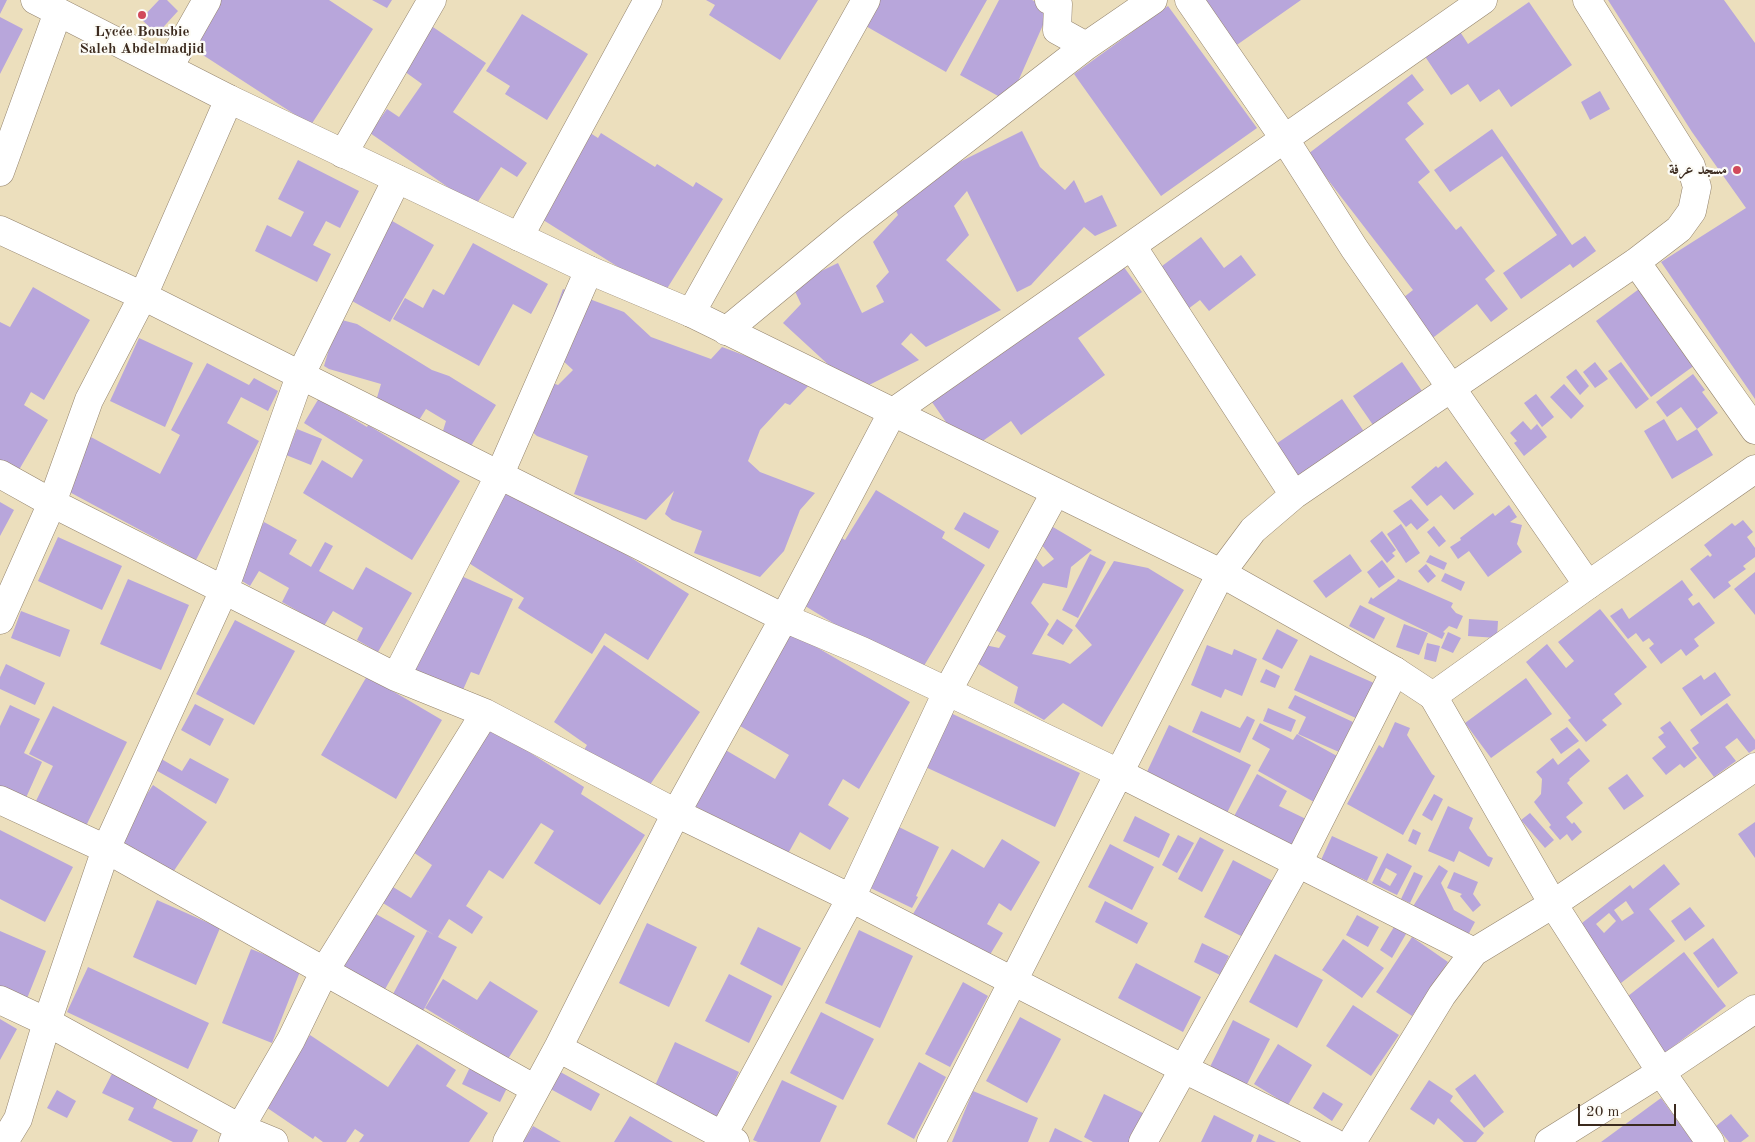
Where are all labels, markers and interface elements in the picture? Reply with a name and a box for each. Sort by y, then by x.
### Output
marker: Lycée Bousbie Saleh Abdelmadjid [136,9,148,21]
place label: Lycée Bousbie Saleh Abdelmadjid [79,23,205,58]
place label: مسجد عرفة [1669,161,1727,179]
marker: مسجد عرفة [1731,164,1743,176]
scale bar [1580,1094,1678,1126]
text: 20 m [1586,1105,1620,1120]

